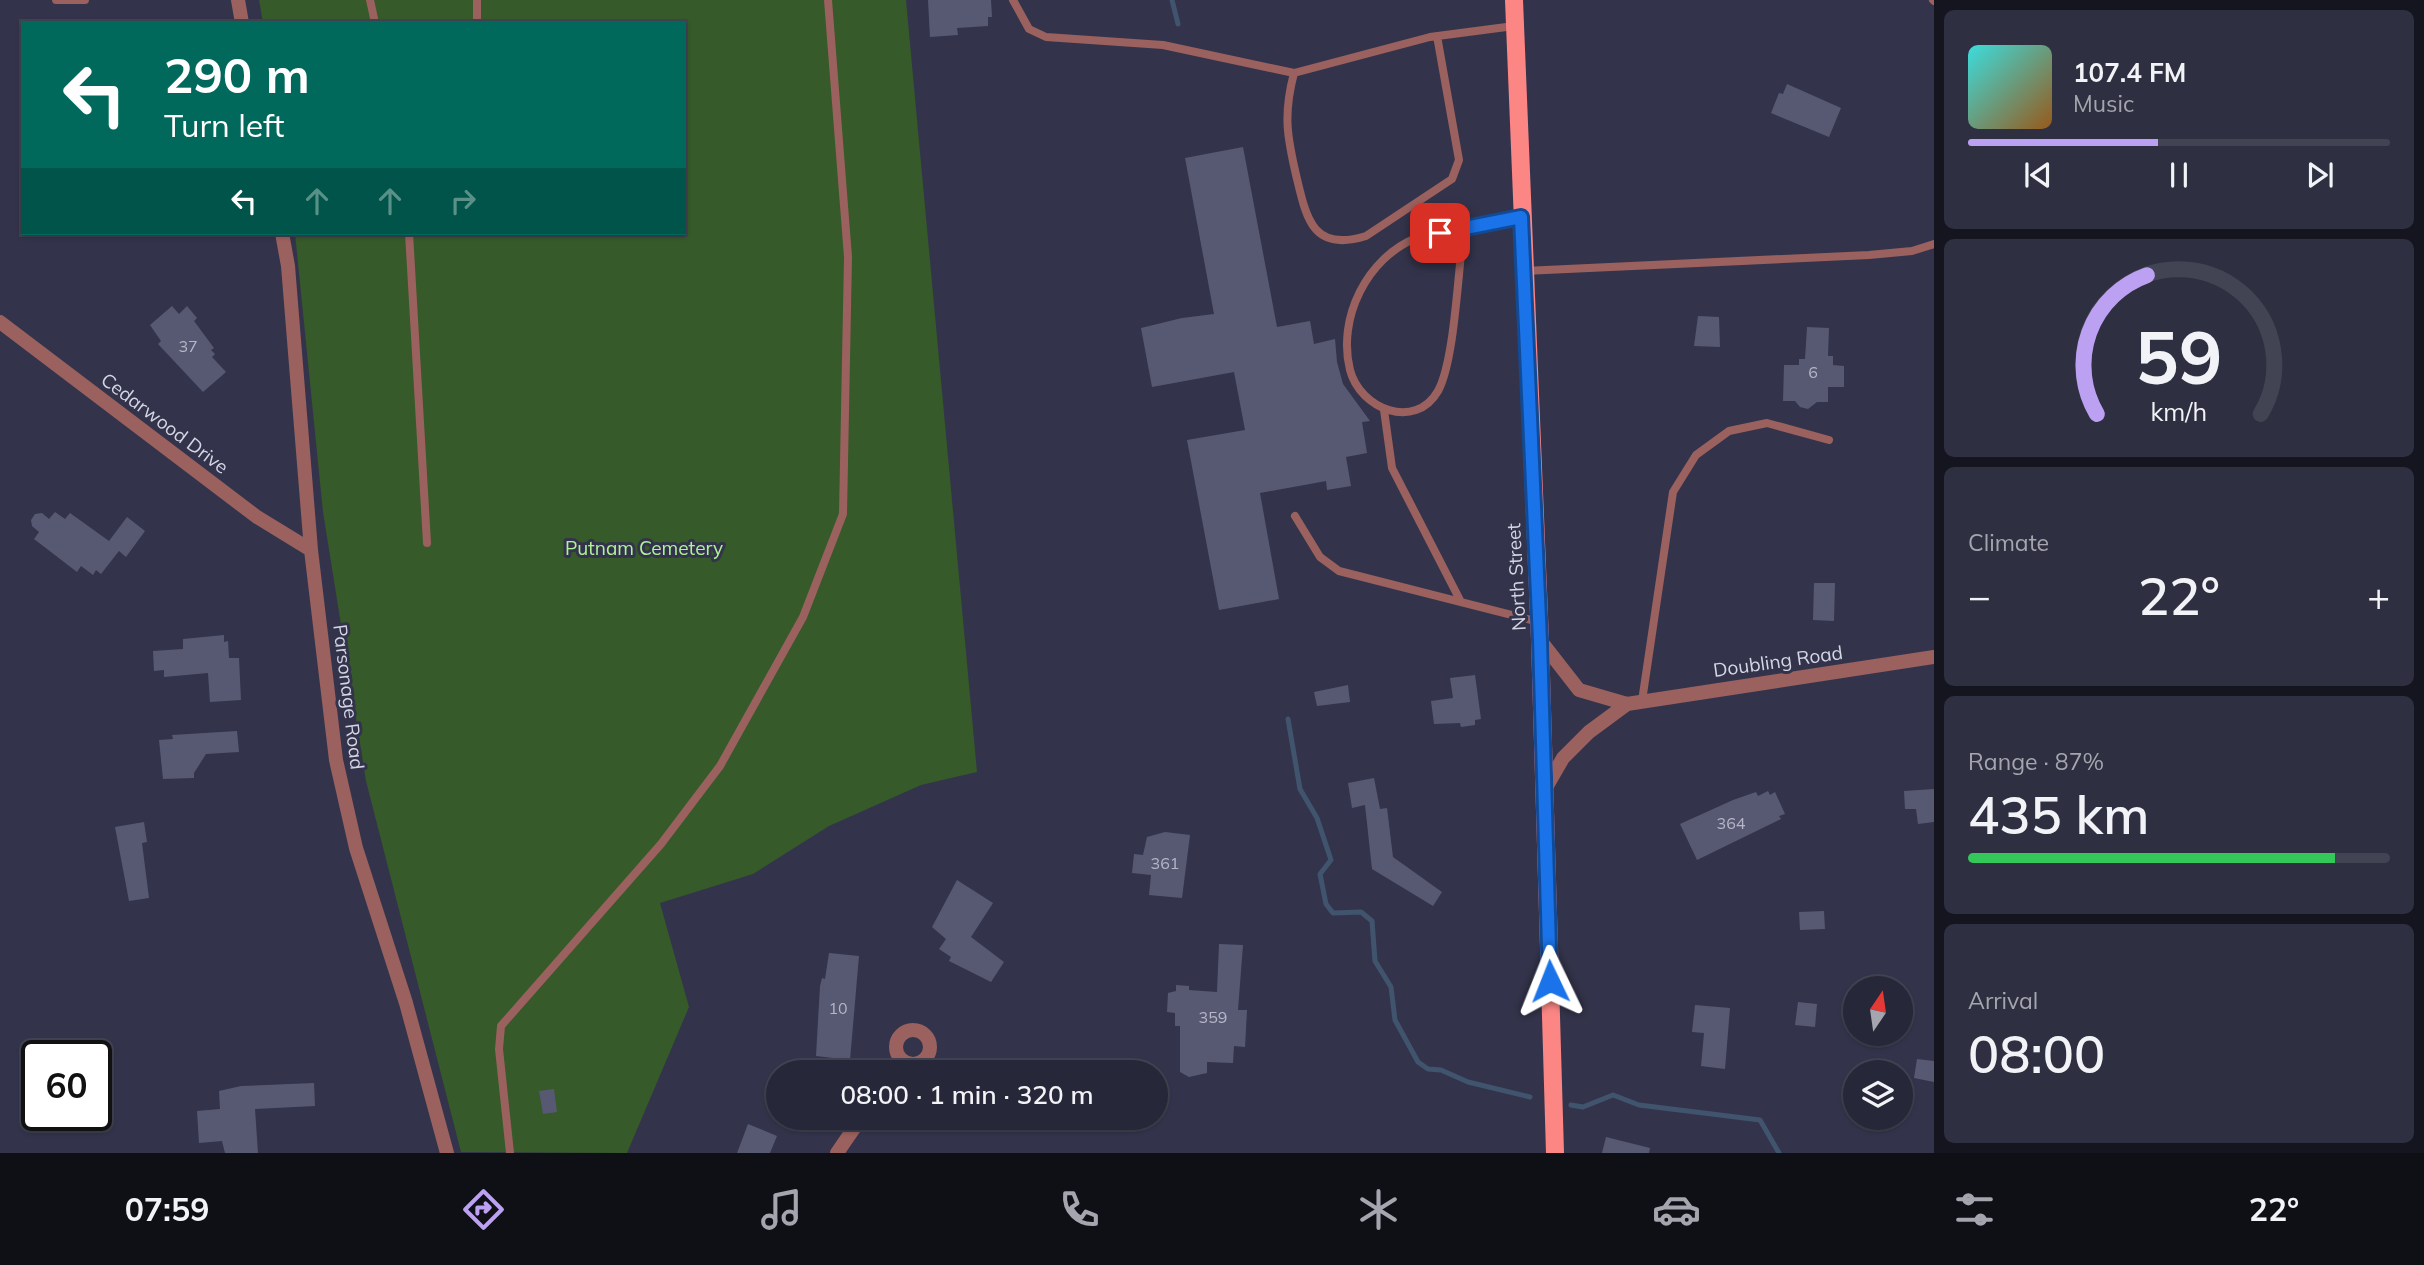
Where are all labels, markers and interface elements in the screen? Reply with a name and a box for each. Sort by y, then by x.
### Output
text: 290 m [164,44,310,105]
icon: left [49,49,140,140]
text: 107.4 FM [2073,56,2186,89]
text: Music [2073,89,2134,118]
text: Turn left [164,105,284,145]
icon: previous [2019,156,2057,194]
icon: pause [2160,156,2198,194]
icon: next [2301,156,2339,194]
icon: left [225,182,263,220]
icon: ahead [298,182,336,220]
icon: ahead [371,182,409,220]
icon: right [444,182,482,220]
pin [1410,203,1470,263]
icon: arrive [1421,214,1459,252]
text: 59 [2135,311,2223,402]
house number: 37 [178,336,198,356]
house number: 6 [1808,362,1818,382]
street label: Cedarwood Drive [97,367,233,479]
text: km/h [2151,396,2207,427]
street label: North Street [1501,522,1531,631]
text: Climate [1968,528,2049,557]
park label: Putnam Cemetery [565,536,723,560]
text: 22° [2138,563,2220,628]
text: − [1968,572,1991,620]
text: + [2367,572,2390,620]
street label: Parsonage Road [328,623,370,771]
street label: Doubling Road [1712,640,1844,682]
text: Range · 87% [1968,747,2104,776]
text: 435 km [1968,782,2149,847]
house number: 364 [1717,813,1746,833]
house number: 361 [1151,853,1179,873]
position arrow [1513,944,1587,1018]
north arrow [1843,976,1913,1046]
map controls [1843,976,1913,1130]
text: Arrival [1968,986,2038,1015]
house number: 10 [828,998,848,1018]
house number: 359 [1199,1007,1227,1027]
text: 08:00 [1968,1021,2105,1086]
speed limit sign: 60 [21,1040,112,1131]
button: layers [1843,1060,1913,1130]
text: 08:00 · 1 min · 320 m [840,1078,1094,1111]
icon: directions [459,1185,508,1234]
icon: music [757,1185,806,1234]
icon: phone [1055,1185,1104,1234]
icon: climate [1354,1185,1403,1234]
icon: car [1652,1185,1701,1234]
icon: filters [1950,1185,1999,1234]
text: 07:59 [125,1189,209,1229]
text: 22° [2249,1189,2299,1229]

